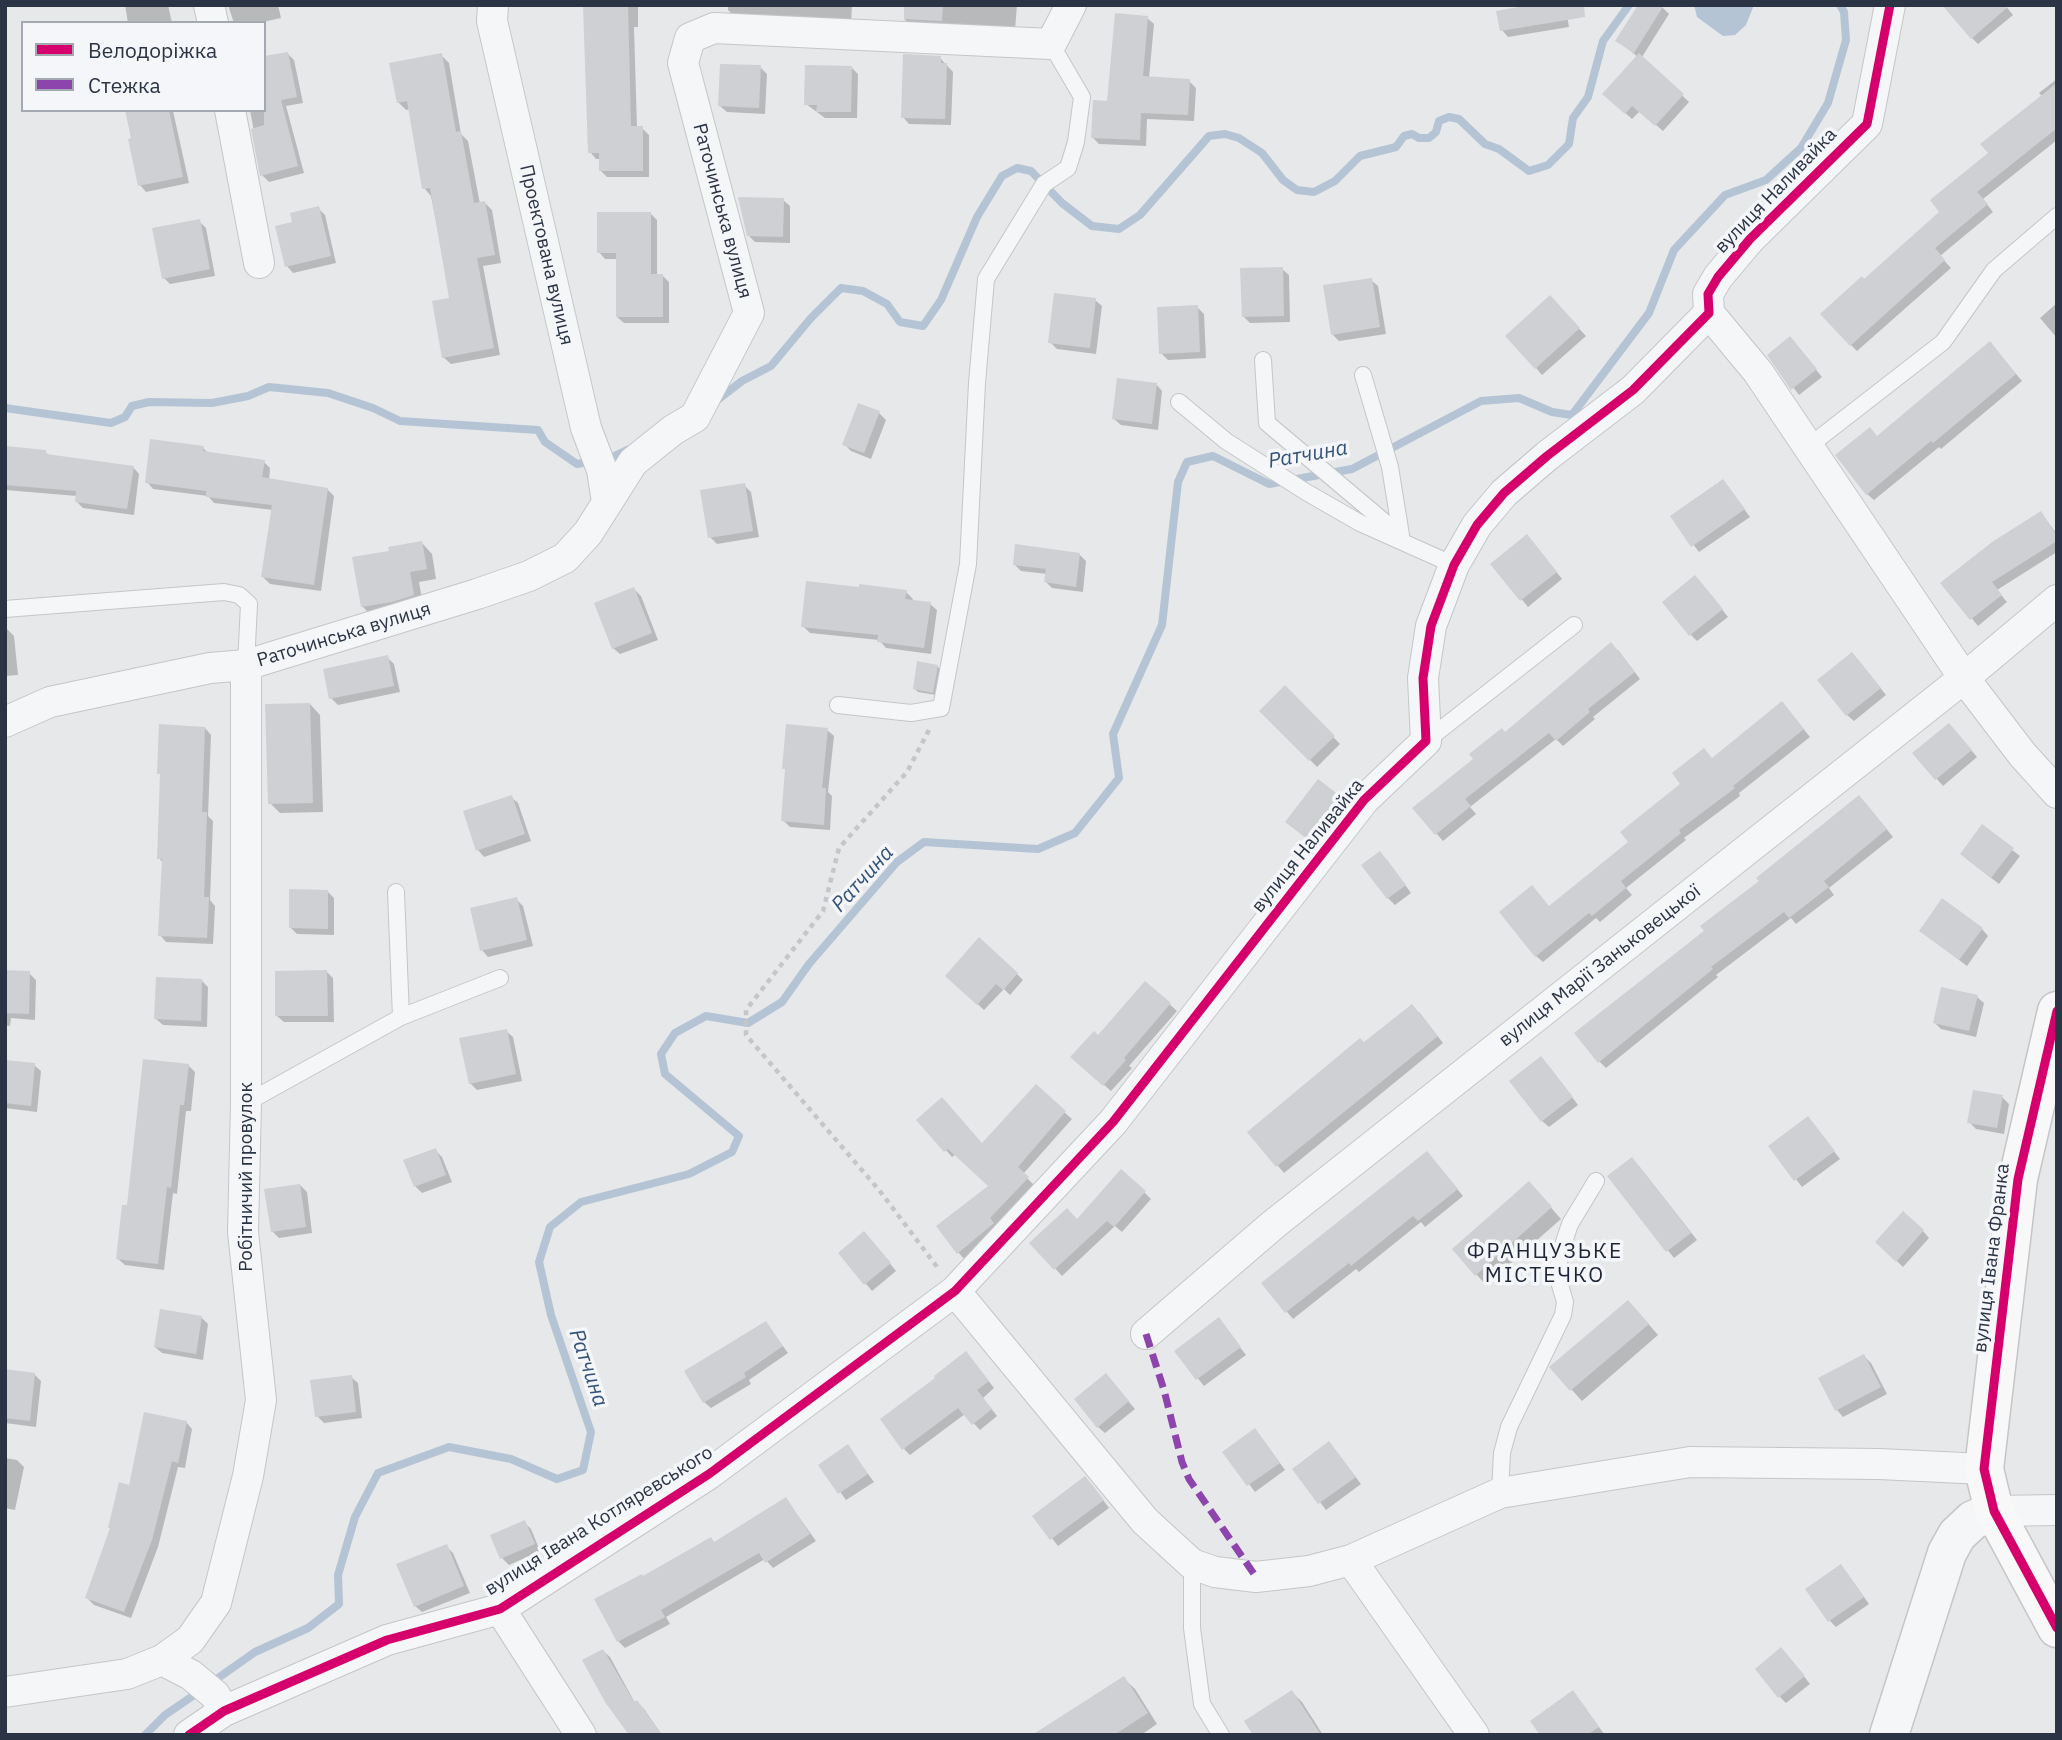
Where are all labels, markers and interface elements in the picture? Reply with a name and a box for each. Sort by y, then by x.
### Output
legend [21,21,266,112]
text: Велодоріжка [88,36,217,64]
text: Стежка [88,71,161,99]
street label: Раточинська вулиця [688,121,756,301]
street label: вулиця Наливайка [1710,124,1842,258]
street label: Проектована вулиця [514,162,578,348]
water label: Ратчина [1266,436,1350,474]
street label: Раточинська вулиця [254,598,434,672]
street label: вулиця Наливайка [1247,775,1369,917]
water label: Ратчина [827,841,899,917]
street label: вулиця Марії Заньковецької [1495,880,1705,1052]
street label: Робітничий провулок [236,1082,258,1272]
street label: вулиця Івана Франка [1969,1162,2015,1354]
district label: ФРАНЦУЗЬКЕ МІСТЕЧКО [1468,1239,1622,1289]
water label: Ратчина [563,1326,613,1410]
street label: вулиця Івана Котляревського [481,1441,717,1601]

